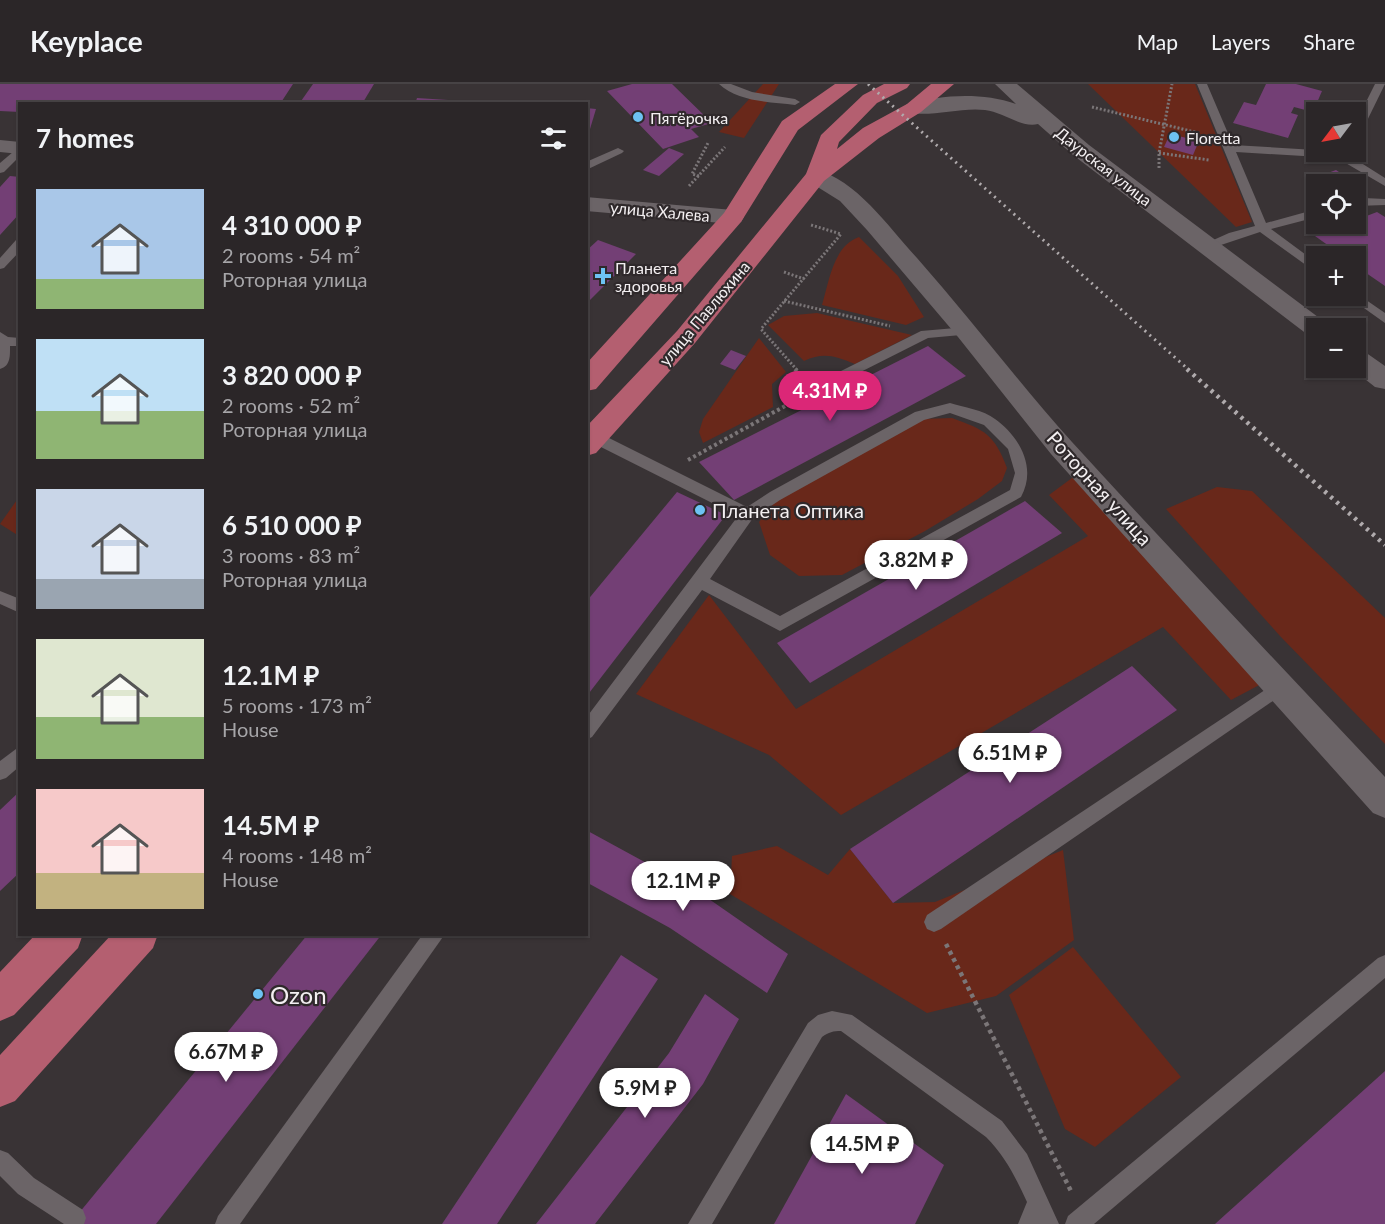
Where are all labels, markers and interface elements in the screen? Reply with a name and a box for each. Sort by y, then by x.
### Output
text: Keyplace [30,24,143,58]
text: Map [1137,29,1178,54]
text: Layers [1211,29,1270,54]
text: Share [1303,29,1355,54]
north arrow [1306,102,1366,162]
map controls [1306,102,1366,378]
place label: Пятёрочка [650,108,728,127]
marker: Пятёрочка [631,110,645,124]
text: 7 homes [36,122,134,154]
icon: filters [537,122,570,155]
street label: Даурская улица [1052,122,1156,210]
place label: Floretta [1186,128,1241,147]
marker: Floretta [1167,130,1181,144]
button: locate [1306,174,1366,234]
street label: улица Халева [610,197,710,225]
text: 4 310 000 ₽ [222,209,362,241]
icon: home [84,213,156,285]
text: 2 rooms · 54 m² [222,243,360,267]
button: + [1306,246,1366,306]
street label: улица Павлюхина [655,257,753,369]
place label: Планета здоровья [615,258,682,295]
text: Роторная улица [222,267,367,291]
marker: Планета здоровья [596,269,610,283]
button: − [1306,318,1366,378]
text: 3 820 000 ₽ [222,359,362,391]
icon: home [84,363,156,435]
pin: 4.31M ₽ [775,371,885,422]
text: 4.31M ₽ [793,378,867,402]
text: 2 rooms · 52 m² [222,393,360,417]
text: Роторная улица [222,417,367,441]
street label: Роторная улица [1042,426,1158,550]
place label: Планета Оптика [712,498,864,522]
marker: Планета Оптика [693,503,707,517]
text: 6 510 000 ₽ [222,509,362,541]
icon: home [84,513,156,585]
pin: 3.82M ₽ [861,540,971,591]
text: 3 rooms · 83 m² [222,543,360,567]
text: 3.82M ₽ [879,547,953,571]
text: Роторная улица [222,567,367,591]
text: 12.1M ₽ [222,659,319,691]
icon: home [84,663,156,735]
text: 5 rooms · 173 m² [222,693,372,717]
text: House [222,717,279,741]
pin: 6.51M ₽ [955,733,1065,784]
text: 6.51M ₽ [973,740,1047,764]
text: 14.5M ₽ [222,809,319,841]
icon: home [84,813,156,885]
text: 4 rooms · 148 m² [222,843,372,867]
pin: 12.1M ₽ [628,861,738,912]
text: House [222,867,279,891]
text: 12.1M ₽ [646,868,720,892]
place label: Ozon [270,980,327,1009]
marker: Ozon [251,987,265,1001]
pin: 6.67M ₽ [171,1032,281,1083]
text: 6.67M ₽ [189,1039,263,1063]
pin: 5.9M ₽ [596,1068,694,1119]
text: 5.9M ₽ [613,1075,677,1099]
pin: 14.5M ₽ [807,1124,917,1175]
text: 14.5M ₽ [825,1131,899,1155]

